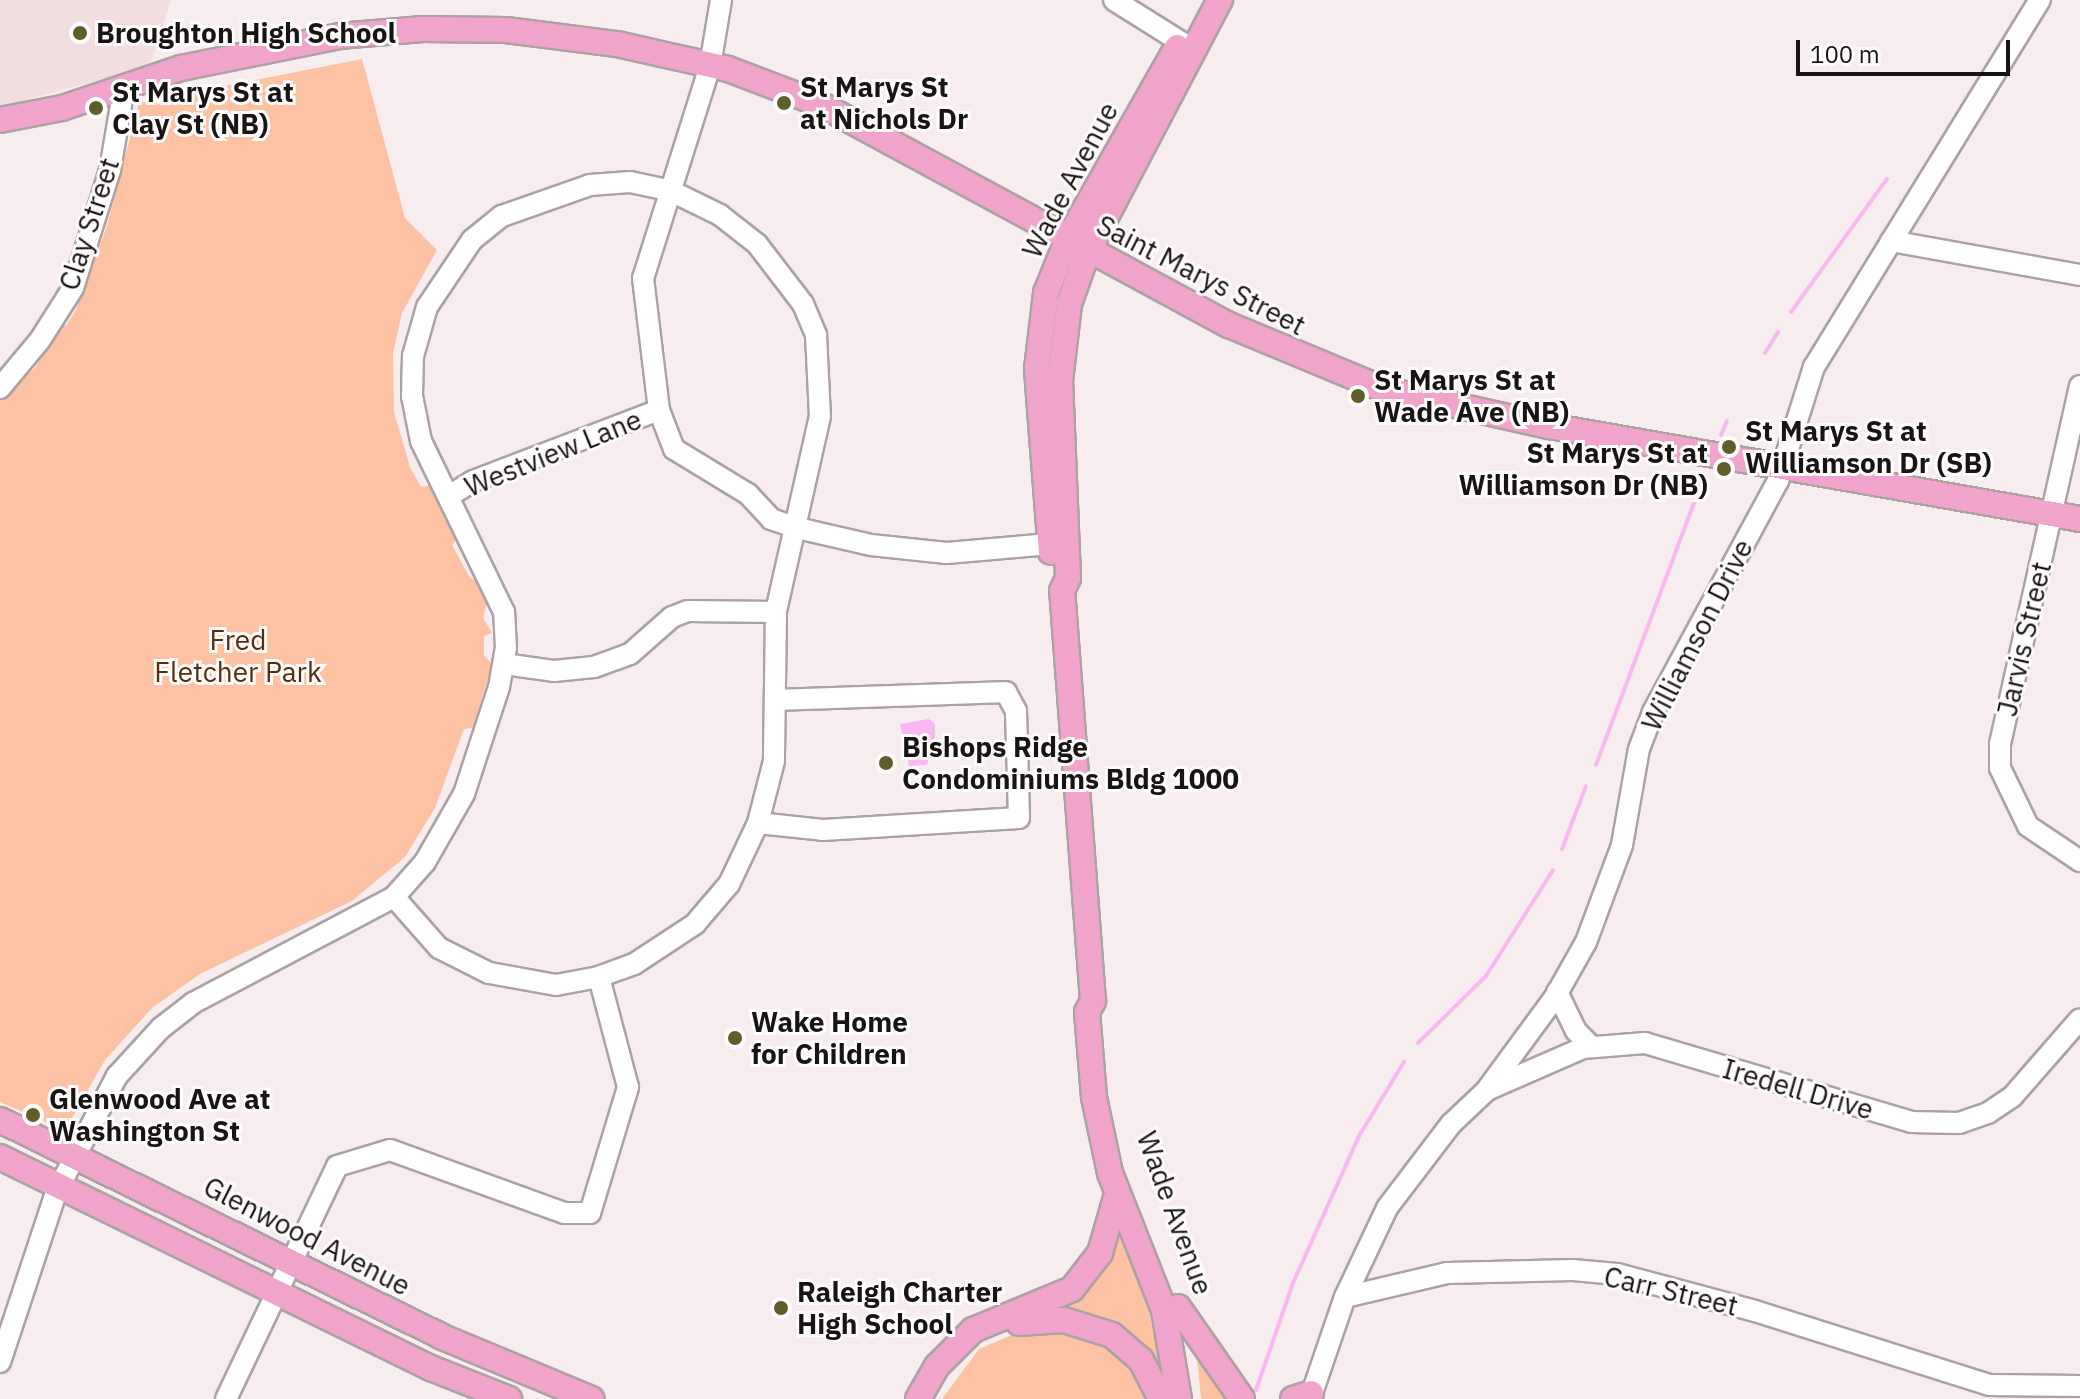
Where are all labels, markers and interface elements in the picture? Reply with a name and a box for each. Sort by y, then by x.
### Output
place label: Broughton High School [96,16,396,50]
marker: Broughton High School [71,24,89,42]
scale bar [1800,24,2014,74]
text: 100 m [1810,38,1880,70]
place label: St Marys St at Nichols Dr [800,70,968,136]
place label: St Marys St at Clay St (NB) [112,75,294,141]
marker: St Marys St at Nichols Dr [775,94,793,112]
street label: Wade Avenue [1015,96,1125,264]
marker: St Marys St at Clay St (NB) [87,99,105,117]
street label: Clay Street [52,154,126,294]
street label: Saint Marys Street [1091,208,1311,342]
place label: St Marys St at Wade Ave (NB) [1374,363,1569,429]
marker: St Marys St at Wade Ave (NB) [1349,387,1367,405]
street label: Westview Lane [460,402,646,504]
place label: St Marys St at Williamson Dr (SB) [1745,414,1992,480]
place label: St Marys St at Williamson Dr (NB) [1459,436,1708,502]
marker: St Marys St at Williamson Dr (SB) [1720,438,1738,456]
marker: St Marys St at Williamson Dr (NB) [1715,460,1733,478]
street label: Williamson Drive [1634,534,1760,736]
street label: Jarvis Street [1990,558,2058,720]
park label: Fred Fletcher Park [154,623,322,689]
place label: Bishops Ridge Condominiums Bldg 1000 [902,730,1239,796]
marker: Bishops Ridge Condominiums Bldg 1000 [877,754,895,772]
place label: Wake Home for Children [751,1005,908,1071]
marker: Wake Home for Children [726,1029,744,1047]
street label: Iredell Drive [1719,1051,1877,1127]
place label: Glenwood Ave at Washington St [49,1082,270,1148]
marker: Glenwood Ave at Washington St [24,1106,42,1124]
street label: Wade Avenue [1130,1127,1220,1299]
street label: Glenwood Avenue [198,1169,416,1303]
street label: Carr Street [1601,1259,1741,1323]
place label: Raleigh Charter High School [797,1275,1002,1341]
marker: Raleigh Charter High School [772,1299,790,1317]

